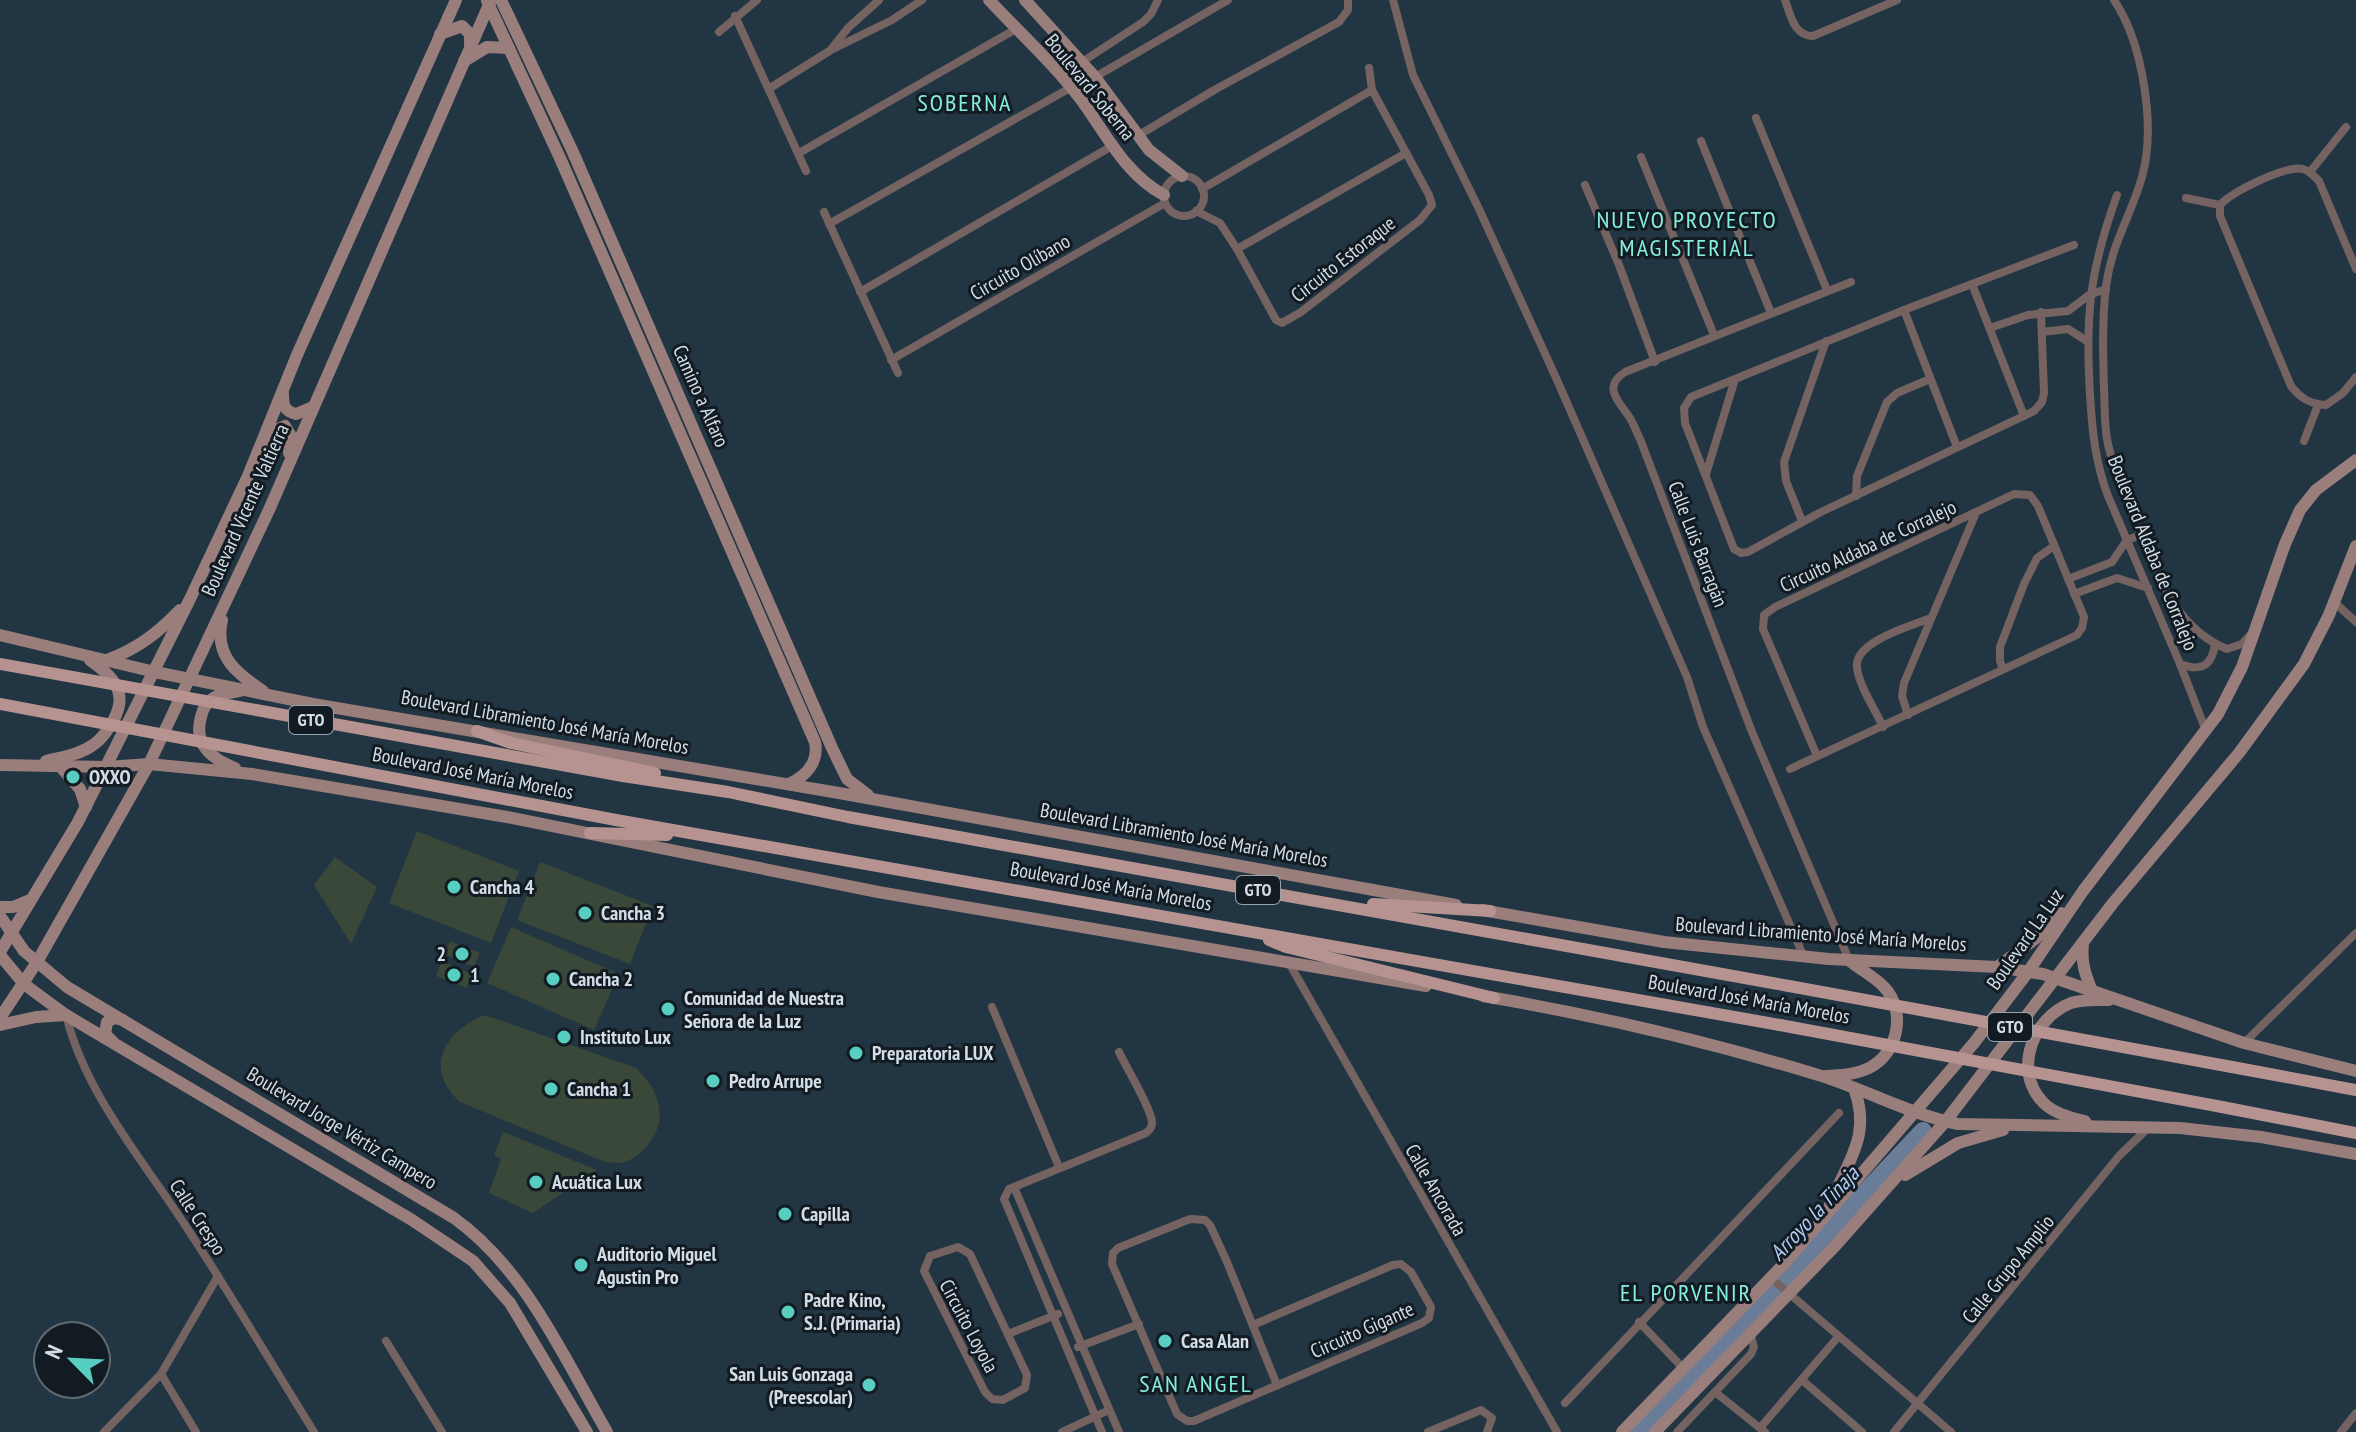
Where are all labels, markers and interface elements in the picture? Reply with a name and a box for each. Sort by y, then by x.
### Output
street label: Boulevard Soberna [1039,28,1141,146]
district label: SOBERNA [918,87,1012,118]
district label: NUEVO PROYECTO MAGISTERIAL [1596,204,1778,263]
street label: Circuito Estoraque [1285,210,1401,308]
street label: Circuito Olíbano [965,228,1075,306]
street label: Camino a Alfaro [667,341,735,451]
street label: Boulevard Vicente Valtierra [195,420,295,600]
street label: Boulevard Aldaba de Corralejo [2102,452,2204,654]
street label: Calle Luis Barragán [1662,477,1734,611]
street label: Circuito Aldaba de Corralejo [1776,494,1960,598]
street label: Boulevard Libramiento José María Morelos [399,684,691,760]
road number: GTO [289,706,333,734]
street label: Boulevard José María Morelos [370,741,576,805]
place label: OXXO [89,764,130,790]
marker: OXXO [64,768,82,786]
street label: Boulevard Libramiento José María Morelos [1038,797,1330,873]
street label: Boulevard José María Morelos [1008,855,1214,917]
place label: Cancha 4 [470,874,535,900]
road number: GTO [1236,876,1280,904]
marker: Cancha 4 [445,878,463,896]
street label: Boulevard La Luz [1981,883,2069,995]
place label: Cancha 3 [601,900,665,926]
marker: Cancha 3 [576,904,594,922]
street label: Boulevard Libramiento José María Morelos [1675,911,1968,957]
place label: 2 [436,941,446,967]
marker: 2 [453,945,471,963]
place label: 1 [470,962,480,988]
marker: 1 [445,966,463,984]
place label: Cancha 2 [569,966,633,992]
street label: Boulevard José María Morelos [1646,968,1852,1030]
marker: Cancha 2 [544,970,562,988]
place label: Comunidad de Nuestra Señora de la Luz [684,985,844,1034]
marker: Comunidad de Nuestra Señora de la Luz [659,1000,677,1018]
road number: GTO [1988,1013,2032,1041]
place label: Instituto Lux [580,1024,671,1050]
marker: Instituto Lux [555,1028,573,1046]
place label: Preparatoria LUX [872,1040,994,1066]
marker: Preparatoria LUX [847,1044,865,1062]
street label: Boulevard Jorge Vértiz Campero [242,1061,442,1195]
place label: Pedro Arrupe [729,1068,822,1094]
marker: Pedro Arrupe [704,1072,722,1090]
place label: Cancha 1 [567,1076,631,1102]
marker: Cancha 1 [542,1080,560,1098]
street label: Calle Ancorada [1399,1139,1473,1241]
water label: Arroyo la Tinaja [1763,1159,1866,1266]
place label: Acuática Lux [551,1169,642,1195]
marker: Acuática Lux [527,1173,545,1191]
street label: Calle Crespo [164,1174,232,1260]
place label: Capilla [801,1201,850,1227]
marker: Capilla [776,1205,794,1223]
street label: Calle Grupo Amplio [1956,1209,2060,1329]
place label: Auditorio Miguel Agustin Pro [596,1241,717,1290]
marker: Auditorio Miguel Agustin Pro [572,1256,590,1274]
street label: Circuito Loyola [934,1275,1004,1377]
district label: EL PORVENIR [1620,1277,1752,1308]
place label: Padre Kino, S.J. (Primaria) [804,1287,901,1336]
street label: Circuito Gigante [1306,1296,1418,1364]
marker: Padre Kino, S.J. (Primaria) [779,1303,797,1321]
north arrow [32,1320,112,1400]
place label: Casa Alan [1181,1328,1249,1354]
marker: Casa Alan [1156,1332,1174,1350]
text: N [39,1341,69,1363]
place label: San Luis Gonzaga (Preescolar) [729,1361,853,1410]
district label: SAN ANGEL [1139,1368,1253,1399]
marker: San Luis Gonzaga (Preescolar) [860,1376,878,1394]

